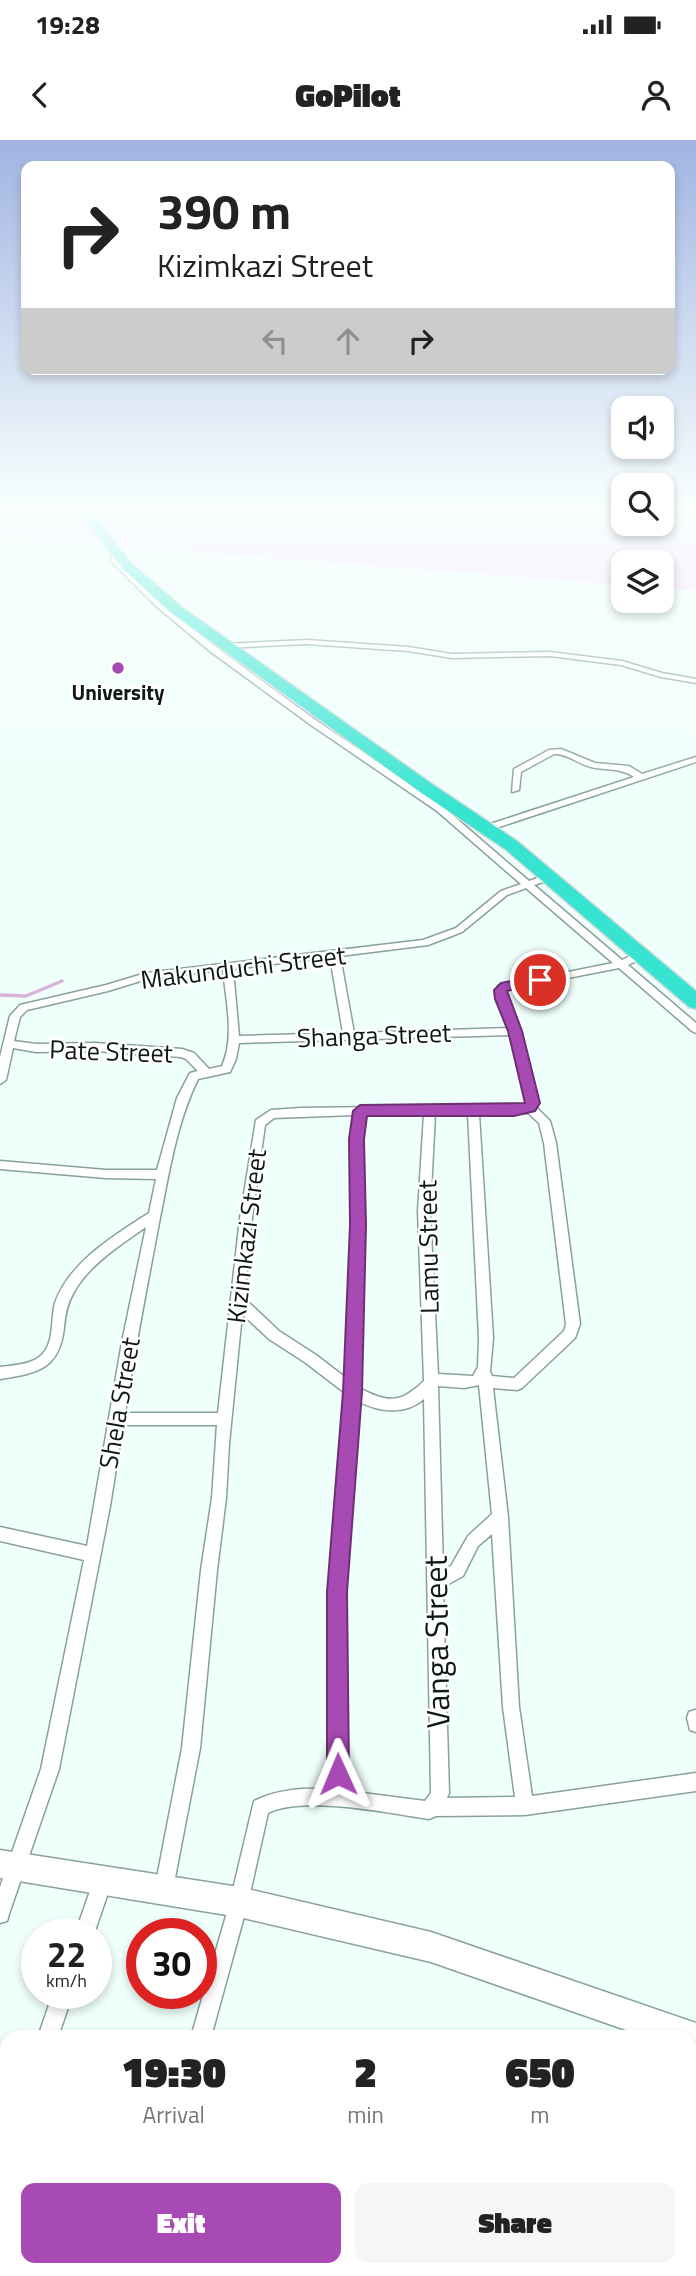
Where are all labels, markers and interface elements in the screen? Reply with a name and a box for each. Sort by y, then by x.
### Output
text: 19:28 [35,5,100,44]
text: GoPilot [295,71,401,119]
icon: back [21,76,59,114]
icon: person [637,76,675,114]
text: 390 m [157,173,291,248]
icon: right [42,189,133,280]
text: Kizimkazi Street [157,241,373,289]
icon: left [256,322,294,360]
icon: ahead [329,322,367,360]
icon: right [402,322,440,360]
map controls [611,396,674,613]
button: sound [611,396,674,459]
button: search [611,473,674,536]
button: layers [611,550,674,613]
marker: University [110,660,126,676]
place label: University [72,676,165,708]
street label: Makunduchi Street [138,935,348,999]
pin [510,950,570,1010]
icon: arrive [521,961,559,999]
street label: Shanga Street [296,1013,452,1057]
street label: Pate Street [49,1029,173,1073]
street label: Kizimkazi Street [216,1147,276,1325]
street label: Lamu Street [407,1180,449,1314]
street label: Shela Street [88,1334,150,1472]
street label: Vanga Street [410,1555,462,1729]
position arrow [301,1737,375,1811]
speed limit sign: 30 [126,1918,217,2009]
text: 22 [47,1927,86,1981]
text: km/h [46,1967,87,1994]
text: 19:30 [121,2039,226,2103]
text: 2 [354,2039,377,2103]
text: 650 [505,2039,575,2103]
text: Arrival [142,2097,205,2132]
text: min [347,2097,384,2132]
text: m [530,2097,550,2132]
button: Exit [21,2183,341,2263]
button: Share [355,2183,675,2263]

